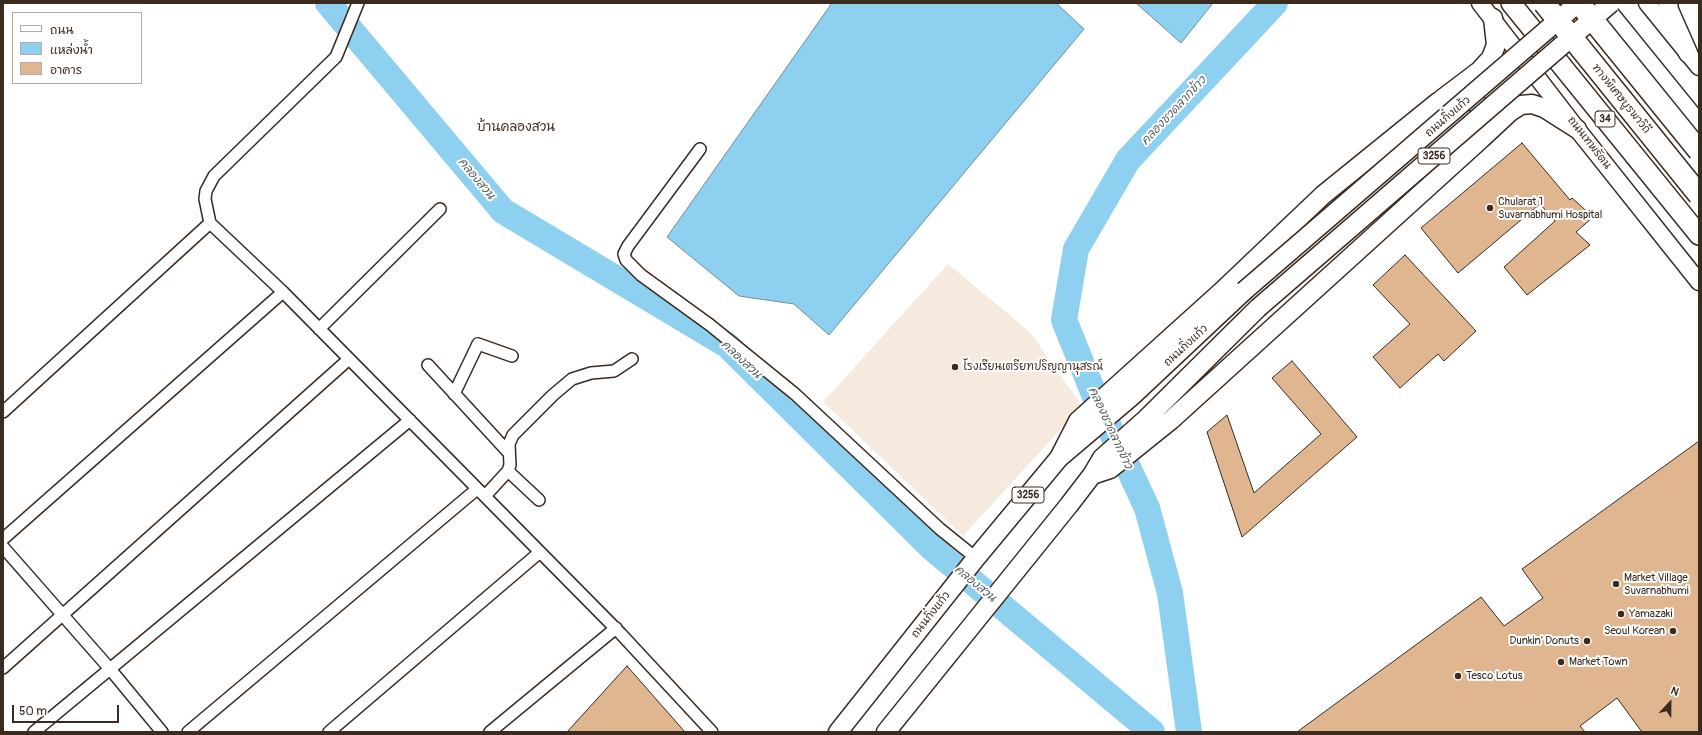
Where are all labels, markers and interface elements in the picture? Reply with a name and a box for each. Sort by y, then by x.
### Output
legend [12,12,142,84]
text: ถนน [50,23,74,38]
text: แหล่งน้ำ [50,43,93,58]
street label: ทางพิเศษบูรพาวิถี [1589,62,1653,136]
text: อาคาร [50,63,82,78]
water label: คลองชวดลากข้าว [1139,74,1209,148]
street label: ถนนกิ่งแก้ว [1423,94,1473,140]
road number: 34 [1595,111,1615,127]
street label: ถนนเทพรัตน [1564,114,1614,172]
district label: บ้านคลองสวน [477,120,555,136]
road number: 3256 [1418,148,1450,164]
water label: คลองสวน [455,155,497,203]
place label: Chularat 1 Suvarnabhumi Hospital [1498,195,1602,221]
marker: Chularat 1 Suvarnabhumi Hospital [1485,203,1495,213]
street label: ถนนกิ่งแก้ว [1161,322,1211,370]
water label: คลองสวน [718,338,764,382]
place label: โรงเรียนเตรียทปริญญานุสรณ์ [963,360,1103,374]
marker: โรงเรียนเตรียทปริญญานุสรณ์ [950,362,960,372]
water label: คลองชวดลากข้าว [1085,385,1135,471]
road number: 3256 [1012,487,1044,503]
water label: คลองสวน [951,563,999,605]
place label: Market Village Suvarnabhumi [1624,571,1689,597]
marker: Market Village Suvarnabhumi [1611,579,1621,589]
street label: ถนนกิ่งแก้ว [909,589,953,641]
place label: Yamazaki [1629,607,1672,621]
marker: Yamazaki [1616,609,1626,619]
place label: Seoul Korean [1604,624,1665,638]
marker: Seoul Korean [1668,626,1678,636]
place label: Dunkin' Donuts [1510,634,1579,648]
marker: Dunkin' Donuts [1582,636,1592,646]
place label: Market Town [1569,655,1628,669]
marker: Market Town [1556,657,1566,667]
place label: Tesco Lotus [1466,669,1523,683]
marker: Tesco Lotus [1453,671,1463,681]
north arrow [1650,683,1690,723]
text: N [1669,684,1681,699]
scale bar [14,697,121,723]
text: 50 m [19,704,47,719]

